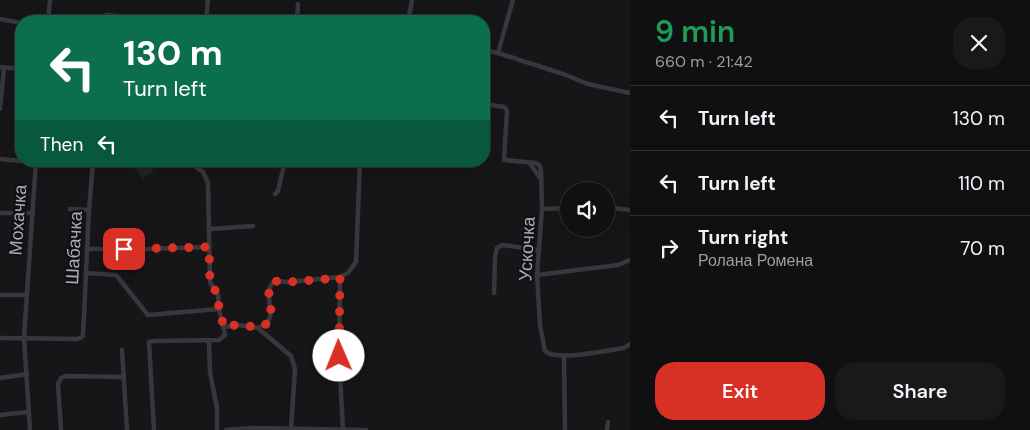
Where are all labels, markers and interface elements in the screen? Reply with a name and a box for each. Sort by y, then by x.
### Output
text: 9 min [655,12,735,51]
button: close [953,17,1005,69]
text: 130 m [123,30,223,76]
icon: left [40,35,105,100]
text: 660 m · 21:42 [655,51,753,72]
text: Turn left [123,74,207,103]
icon: left [655,104,683,132]
text: Turn left [698,106,776,131]
text: 130 m [953,106,1005,131]
icon: left [93,130,121,158]
text: Then [40,132,83,157]
icon: left [655,169,683,197]
text: Turn left [698,171,776,196]
text: 110 m [958,171,1005,196]
map controls [560,182,615,237]
button: sound [560,182,615,237]
street label: Мохачка [4,183,33,256]
street label: Шабачка [60,210,88,285]
street label: Ускочка [513,215,541,282]
text: Turn right [698,225,788,250]
pin [103,228,145,270]
icon: right [655,234,683,262]
icon: arrive [110,235,138,263]
text: 70 m [960,236,1005,261]
text: Ролана Ромена [698,250,813,271]
position arrow [312,329,364,381]
button: Exit [655,362,825,420]
button: Share [835,362,1005,420]

